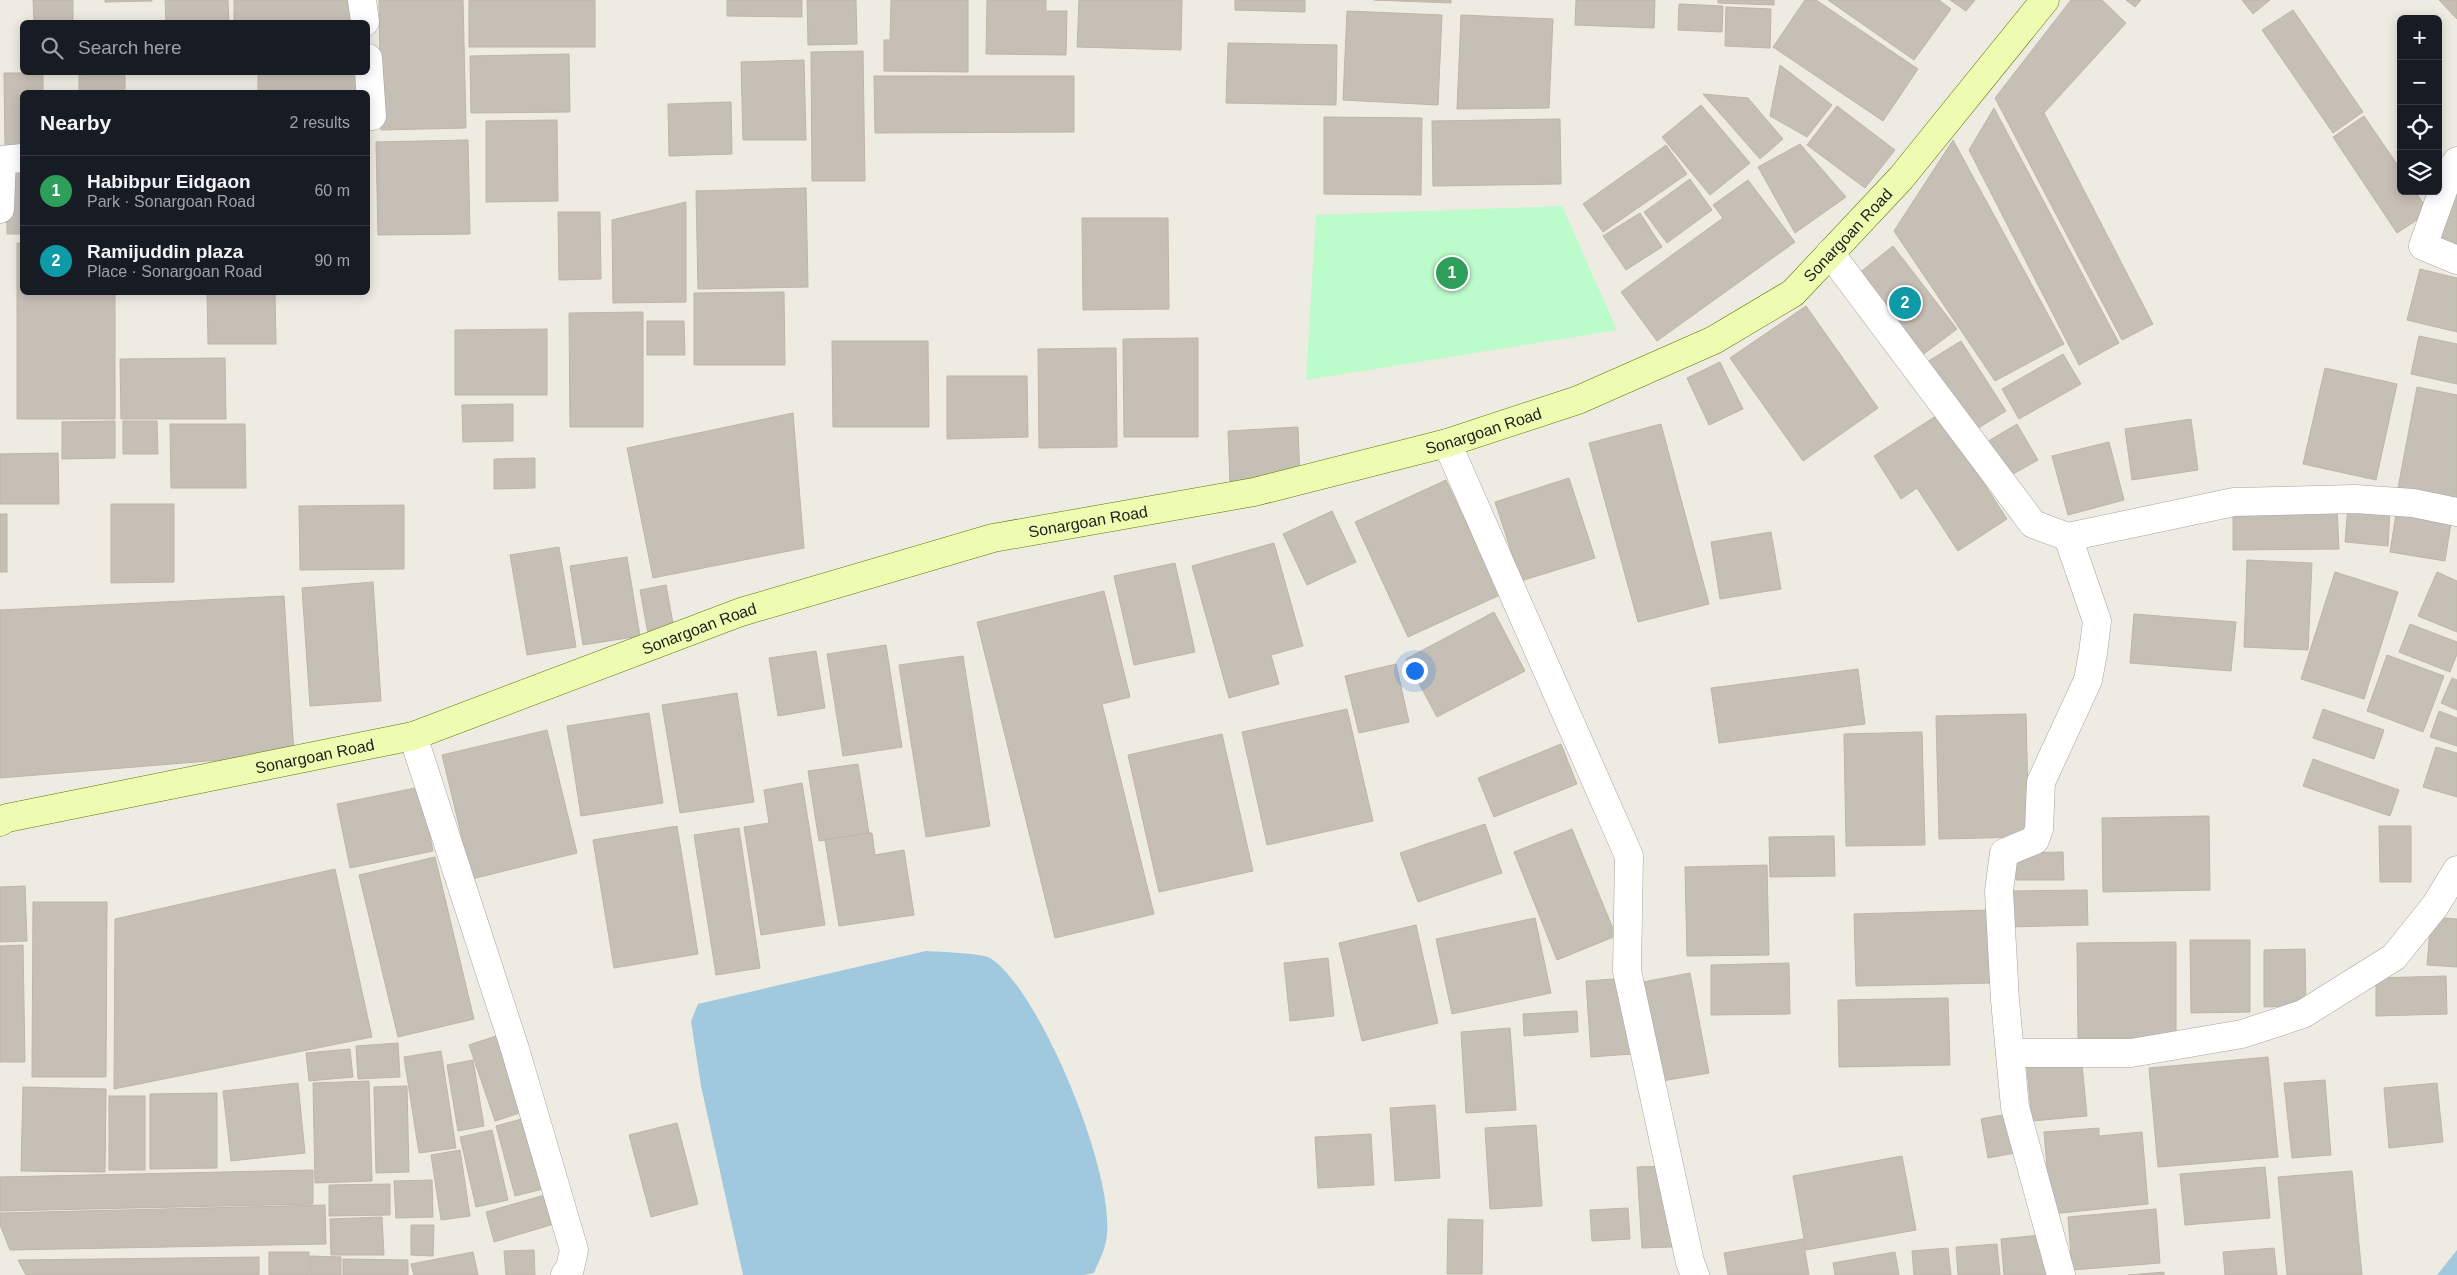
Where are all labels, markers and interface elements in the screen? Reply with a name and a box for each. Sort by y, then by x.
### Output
map controls [2397,15,2442,195]
button: + [2397,15,2442,60]
search box [20,20,370,75]
icon: search [38,34,66,62]
text: Search here [78,37,182,58]
button: − [2397,60,2442,105]
button: locate [2397,105,2442,150]
text: Nearby [40,111,111,134]
text: 2 results [290,114,350,131]
button: layers [2397,150,2442,195]
text: Habibpur Eidgaon [87,171,251,192]
text: 1 [52,182,60,199]
text: 60 m [314,182,350,199]
street label: Sonargoan Road [1800,185,1896,285]
text: Park · Sonargoan Road [87,193,255,210]
text: Ramijuddin plaza [87,241,243,262]
text: 2 [52,252,60,269]
text: 90 m [314,252,350,269]
pin: 1 [1436,254,1468,292]
text: Place · Sonargoan Road [87,263,262,280]
pin: 2 [1889,284,1921,322]
street label: Sonargoan Road [1423,405,1544,457]
street label: Sonargoan Road [1027,503,1149,541]
street label: Sonargoan Road [640,600,759,658]
your location [1402,658,1428,684]
street label: Sonargoan Road [254,736,376,777]

